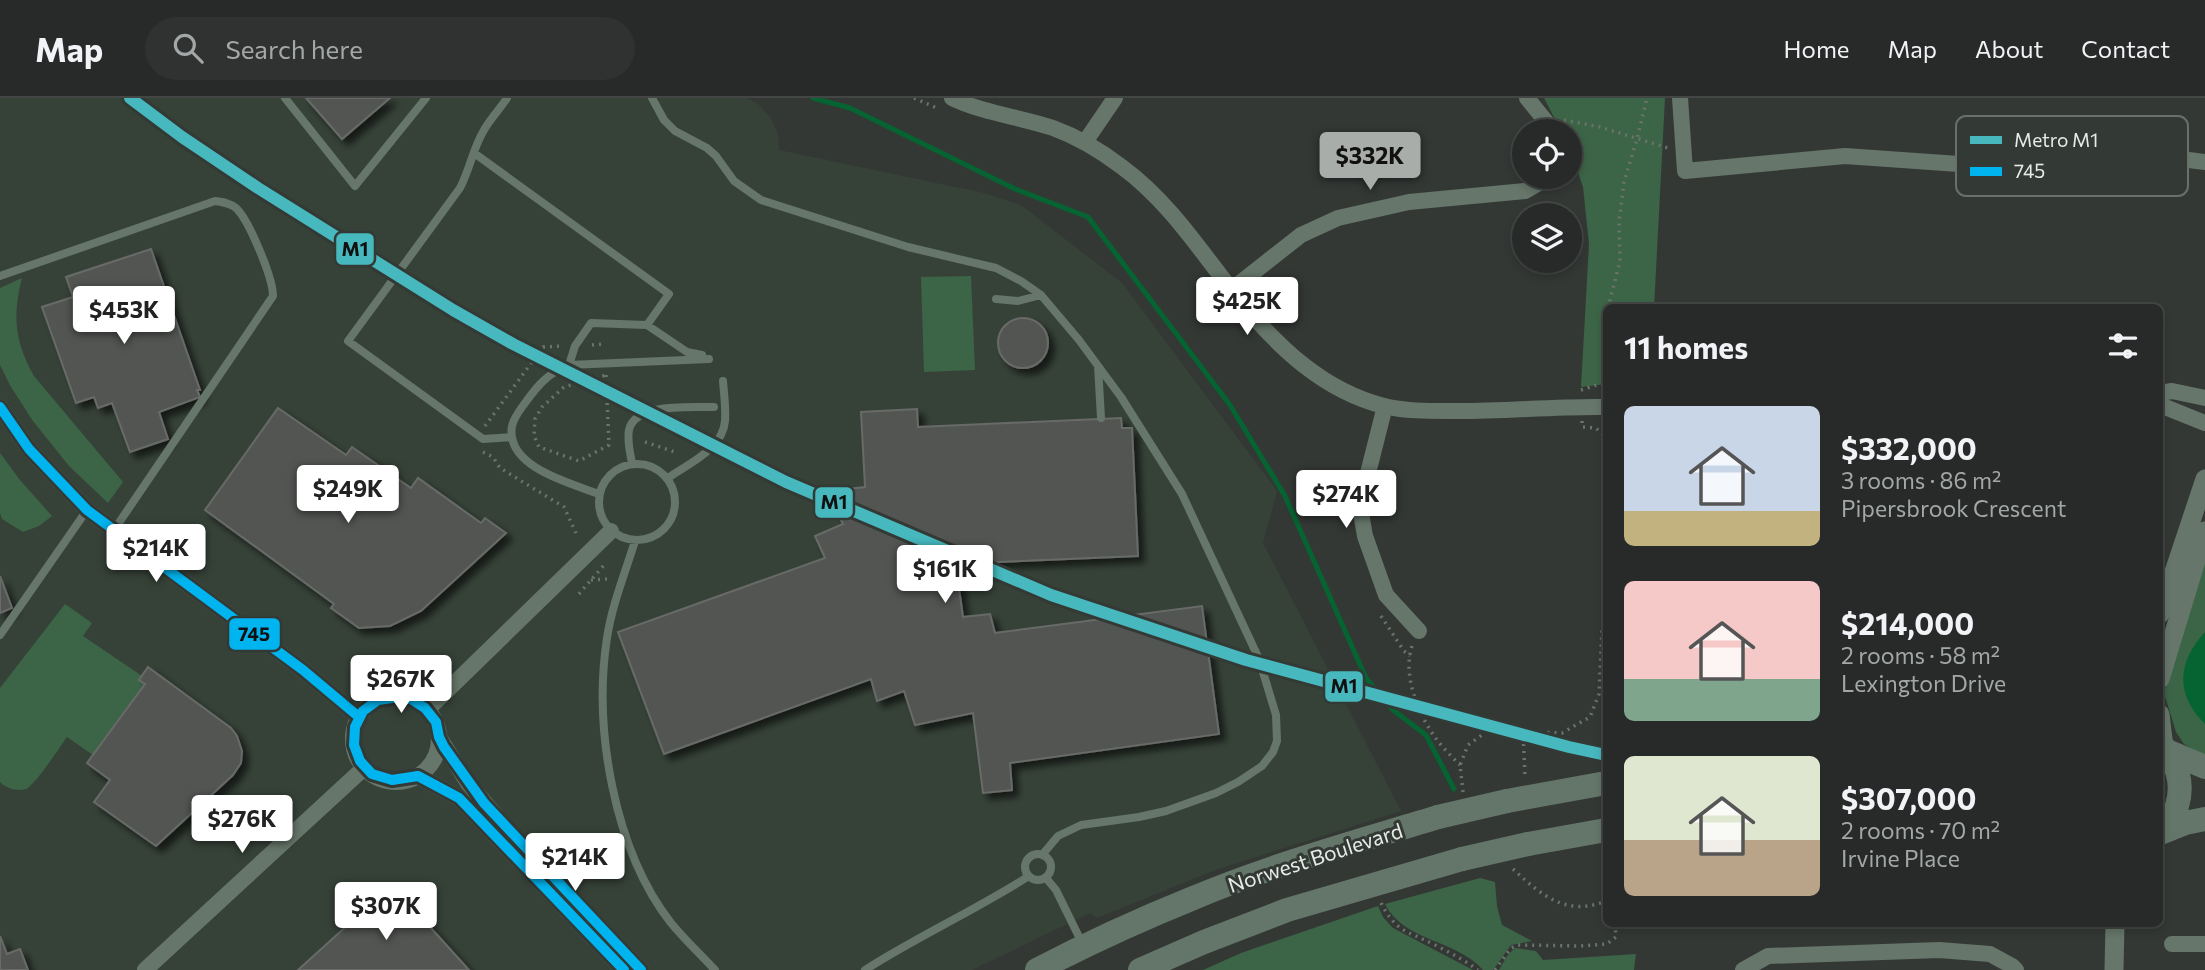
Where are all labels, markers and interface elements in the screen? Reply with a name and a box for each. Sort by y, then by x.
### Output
search box [145,17,635,80]
text: Map [35,28,103,69]
icon: search [169,29,207,67]
text: Search here [225,33,363,64]
text: Home [1784,34,1850,63]
text: Map [1888,34,1937,63]
text: About [1975,34,2043,63]
text: Contact [2081,34,2170,63]
legend [1956,116,2188,196]
map controls [1512,119,1582,273]
button: locate [1512,119,1582,189]
text: Metro M1 [2014,128,2098,151]
pin: $332K [1321,132,1419,192]
text: $332K [1336,141,1404,169]
text: 745 [2014,159,2045,182]
button: layers [1512,203,1582,273]
line badge: M1 [335,232,375,266]
text: M1 [342,237,368,260]
pin: $425K [1198,278,1296,337]
pin: $453K [75,286,173,346]
text: $425K [1212,286,1282,314]
text: $453K [89,295,159,323]
icon: filters [2104,327,2142,365]
text: 11 homes [1624,328,1748,365]
text: $332,000 [1841,429,1977,466]
icon: home [1680,434,1764,518]
pin: $249K [299,466,397,525]
text: 3 rooms · 86 m² [1841,466,2001,494]
pin: $274K [1297,470,1395,530]
text: $249K [313,474,383,502]
text: $274K [1312,479,1380,507]
line badge: M1 [814,486,854,519]
text: M1 [821,490,847,513]
text: Pipersbrook Crescent [1841,494,2066,522]
pin: $214K [107,524,205,584]
text: $214K [123,533,189,561]
pin: $161K [896,546,994,605]
text: $161K [913,554,977,582]
text: $214,000 [1841,604,1974,641]
icon: home [1680,609,1764,693]
line badge: 745 [228,617,281,651]
text: 745 [238,622,270,645]
text: 2 rooms · 58 m² [1841,641,2000,669]
pin: $267K [352,656,450,715]
text: $267K [367,664,435,692]
text: Lexington Drive [1841,669,2006,697]
line badge: M1 [1324,670,1364,703]
text: M1 [1331,674,1357,697]
text: $307,000 [1841,779,1976,816]
icon: home [1680,784,1764,868]
pin: $276K [193,796,291,855]
text: $276K [208,804,276,832]
text: 2 rooms · 70 m² [1841,816,2000,844]
street label: Norwest Boulevard [1225,817,1405,897]
pin: $214K [526,834,624,893]
text: $214K [542,842,608,870]
text: Irvine Place [1841,844,1960,872]
pin: $307K [337,882,435,942]
text: $307K [351,891,421,919]

